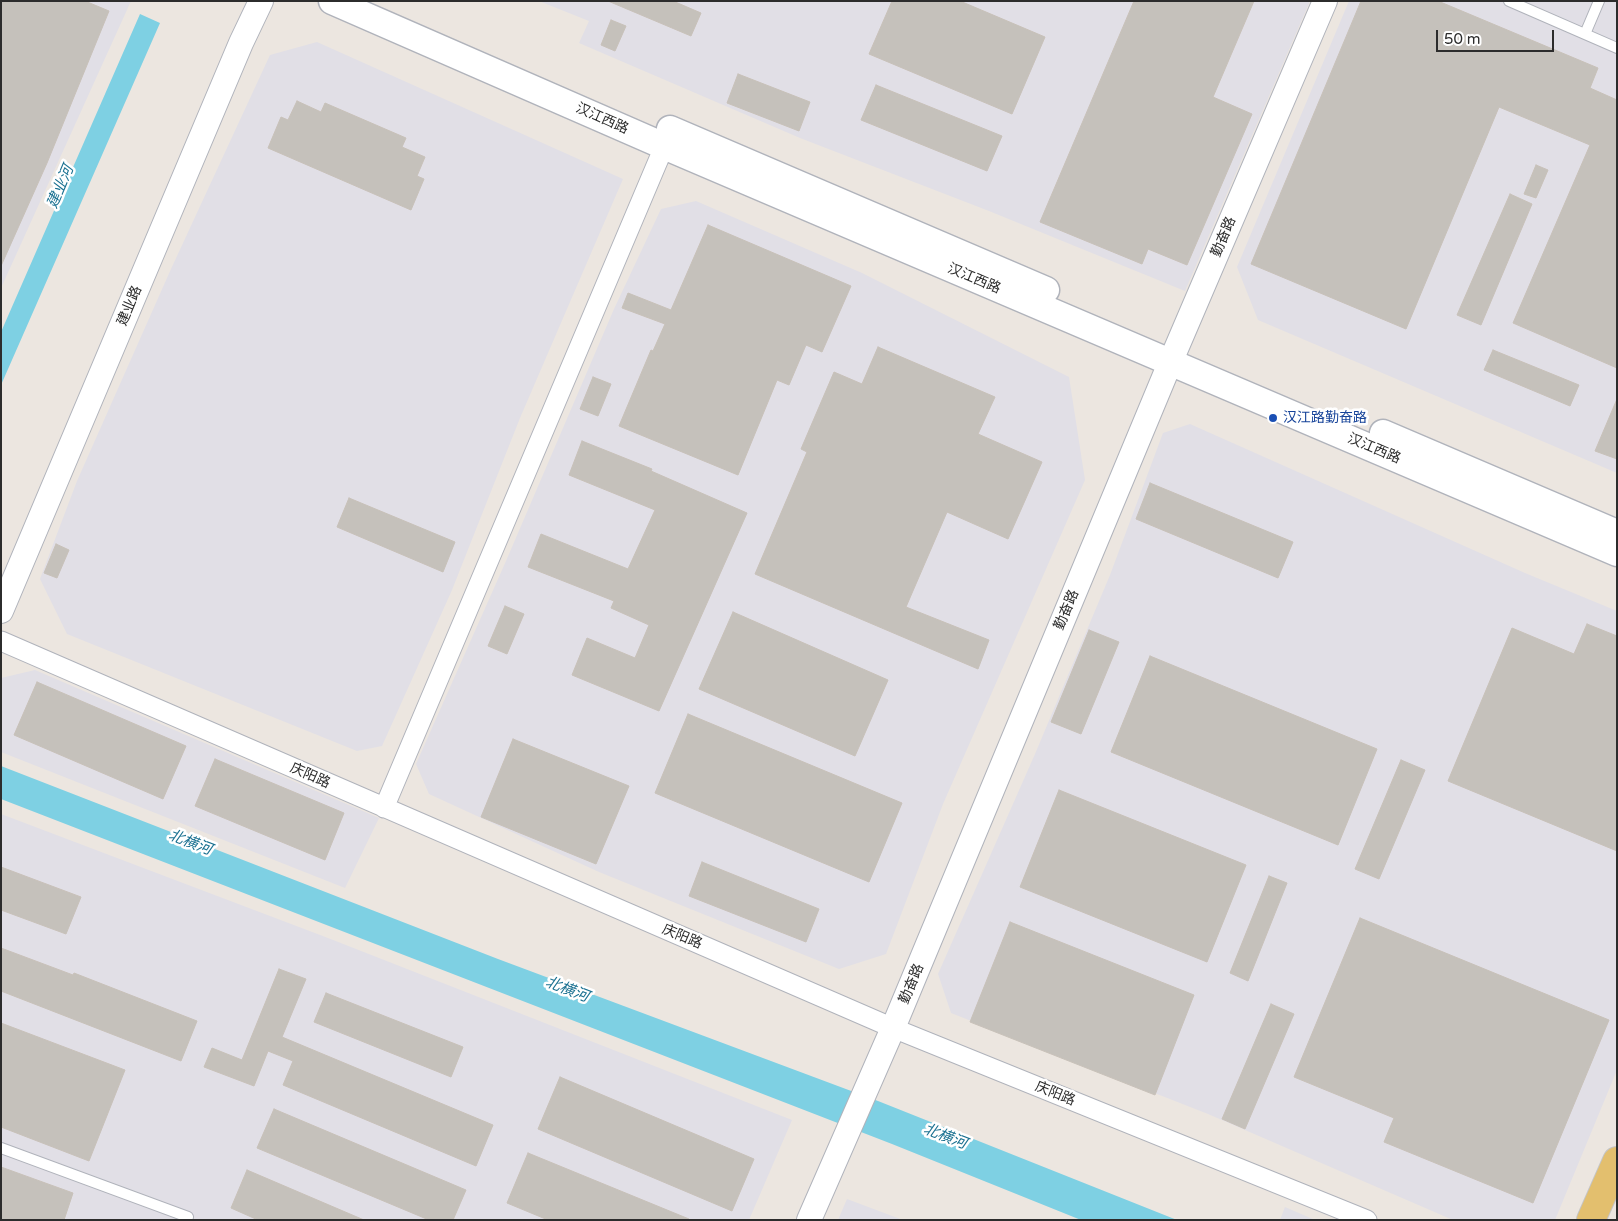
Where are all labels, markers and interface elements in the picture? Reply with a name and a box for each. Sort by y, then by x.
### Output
scale bar [1438,20,1556,52]
text: 50 m [1444,30,1481,48]
street label: 汉江西路 [573,100,631,138]
water label: 建业河 [44,163,78,211]
street label: 勤奋路 [1208,214,1240,260]
street label: 汉江西路 [945,260,1003,298]
street label: 建业路 [114,283,146,329]
place label: 汉江路勤奋路 [1283,410,1367,426]
marker: 汉江路勤奋路 [1267,412,1279,424]
street label: 汉江西路 [1345,430,1403,468]
street label: 勤奋路 [1051,587,1083,633]
street label: 庆阳路 [287,760,333,792]
water label: 北横河 [166,827,214,859]
street label: 庆阳路 [659,921,705,953]
street label: 勤奋路 [896,961,928,1007]
water label: 北横河 [543,974,591,1006]
street label: 庆阳路 [1032,1078,1078,1110]
water label: 北横河 [921,1121,969,1153]

